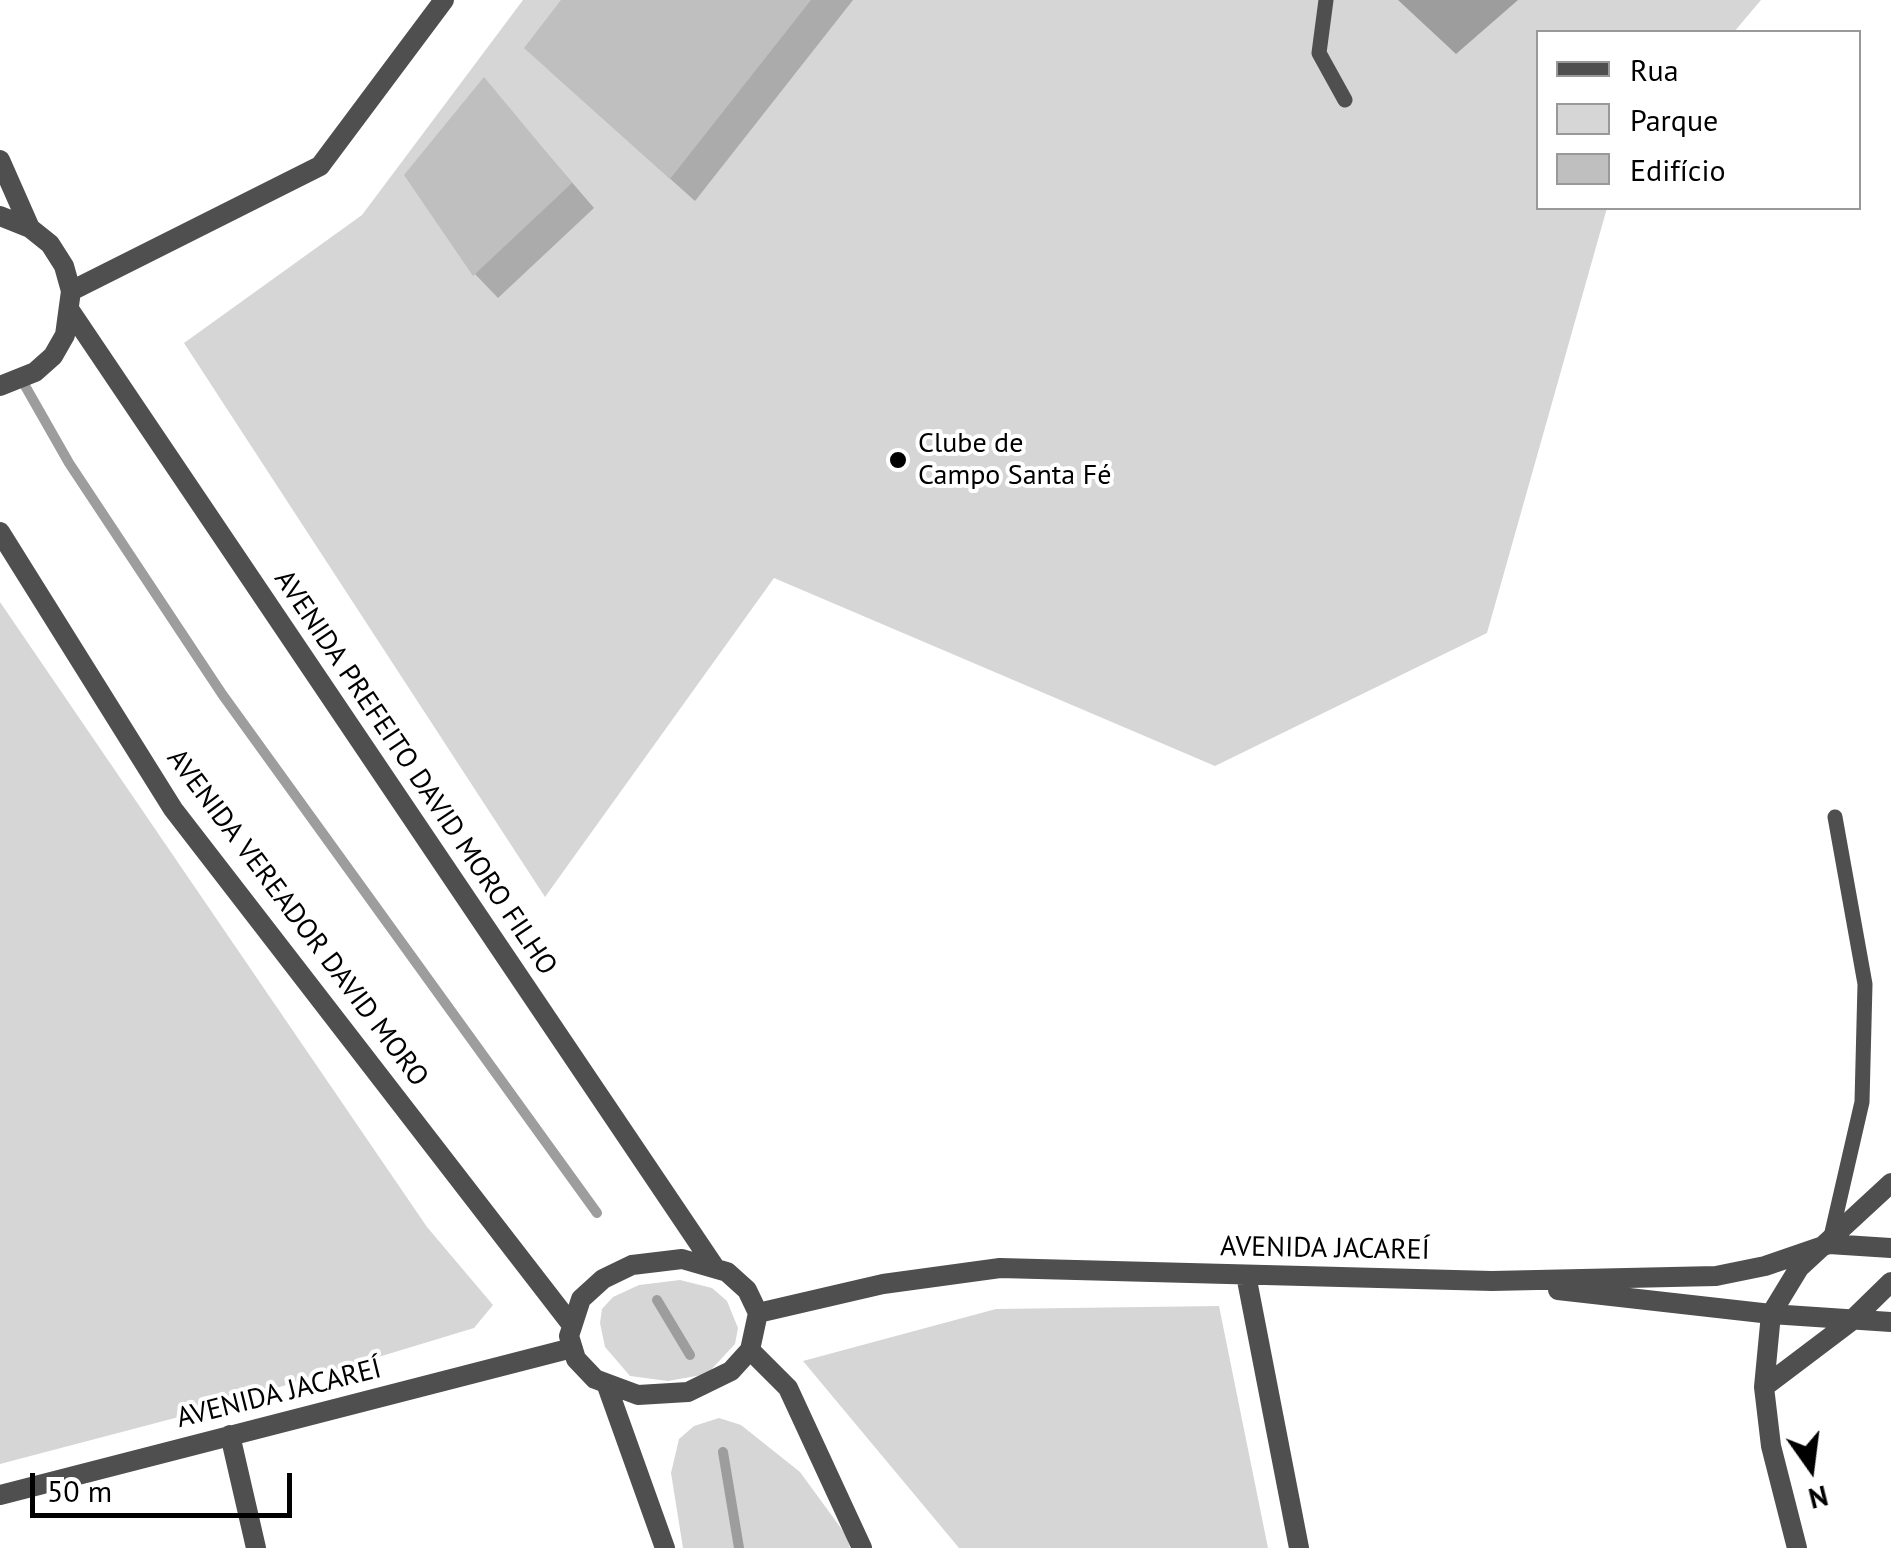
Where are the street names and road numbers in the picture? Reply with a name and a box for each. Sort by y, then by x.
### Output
street label: AVENIDA PREFEITO DAVID MORO FILHO [267,564,563,982]
street label: AVENIDA VEREADOR DAVID MORO [159,743,435,1093]
street label: AVENIDA JACAREÍ [1220,1230,1430,1268]
street label: AVENIDA JACAREÍ [173,1352,385,1436]

